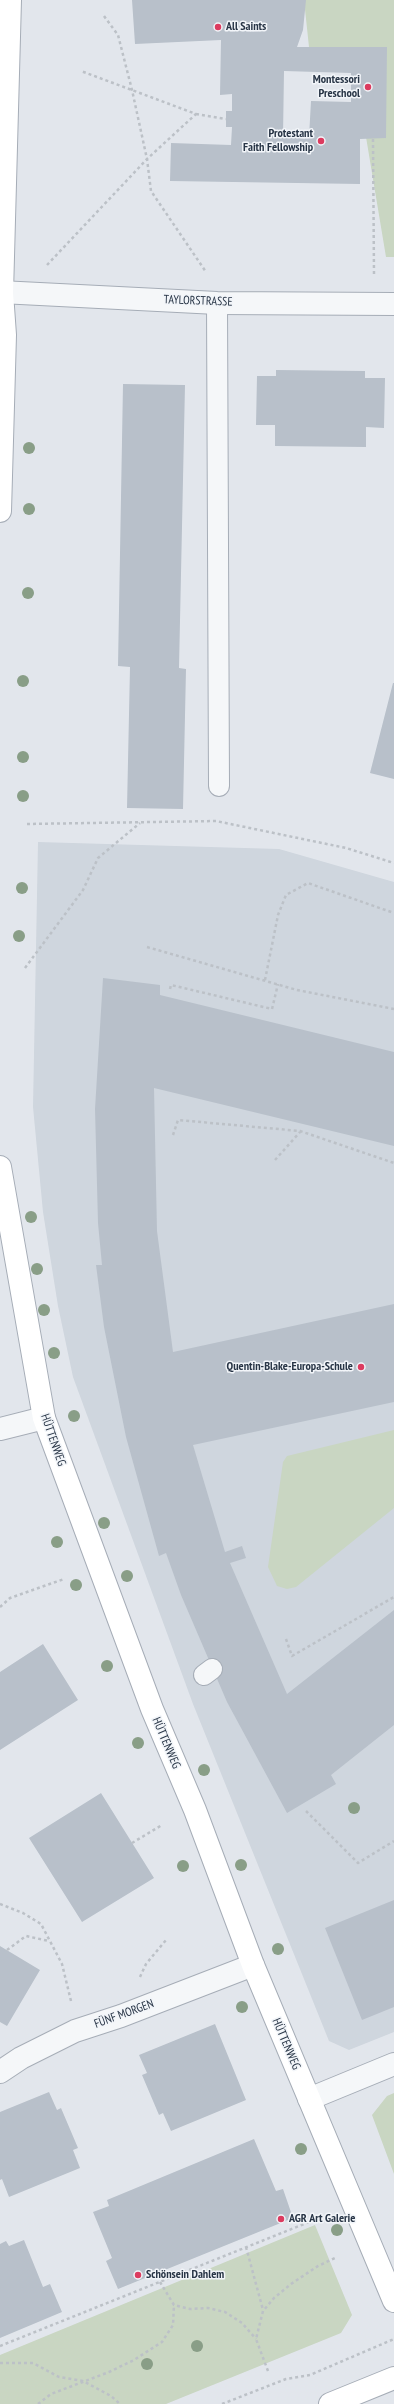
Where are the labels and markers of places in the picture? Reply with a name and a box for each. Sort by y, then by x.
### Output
place label: All Saints [226,20,266,34]
marker: All Saints [213,22,223,32]
place label: Montessori Preschool [313,73,360,101]
marker: Montessori Preschool [363,82,373,92]
place label: Protestant Faith Fellowship [243,127,313,155]
marker: Protestant Faith Fellowship [316,136,326,146]
place label: Quentin-Blake-Europa-Schule [227,1360,353,1374]
marker: Quentin-Blake-Europa-Schule [356,1362,366,1372]
place label: AGR Art Galerie [289,2212,355,2226]
marker: AGR Art Galerie [276,2214,286,2224]
place label: Schönsein Dahlem [146,2268,224,2282]
marker: Schönsein Dahlem [133,2270,143,2280]

